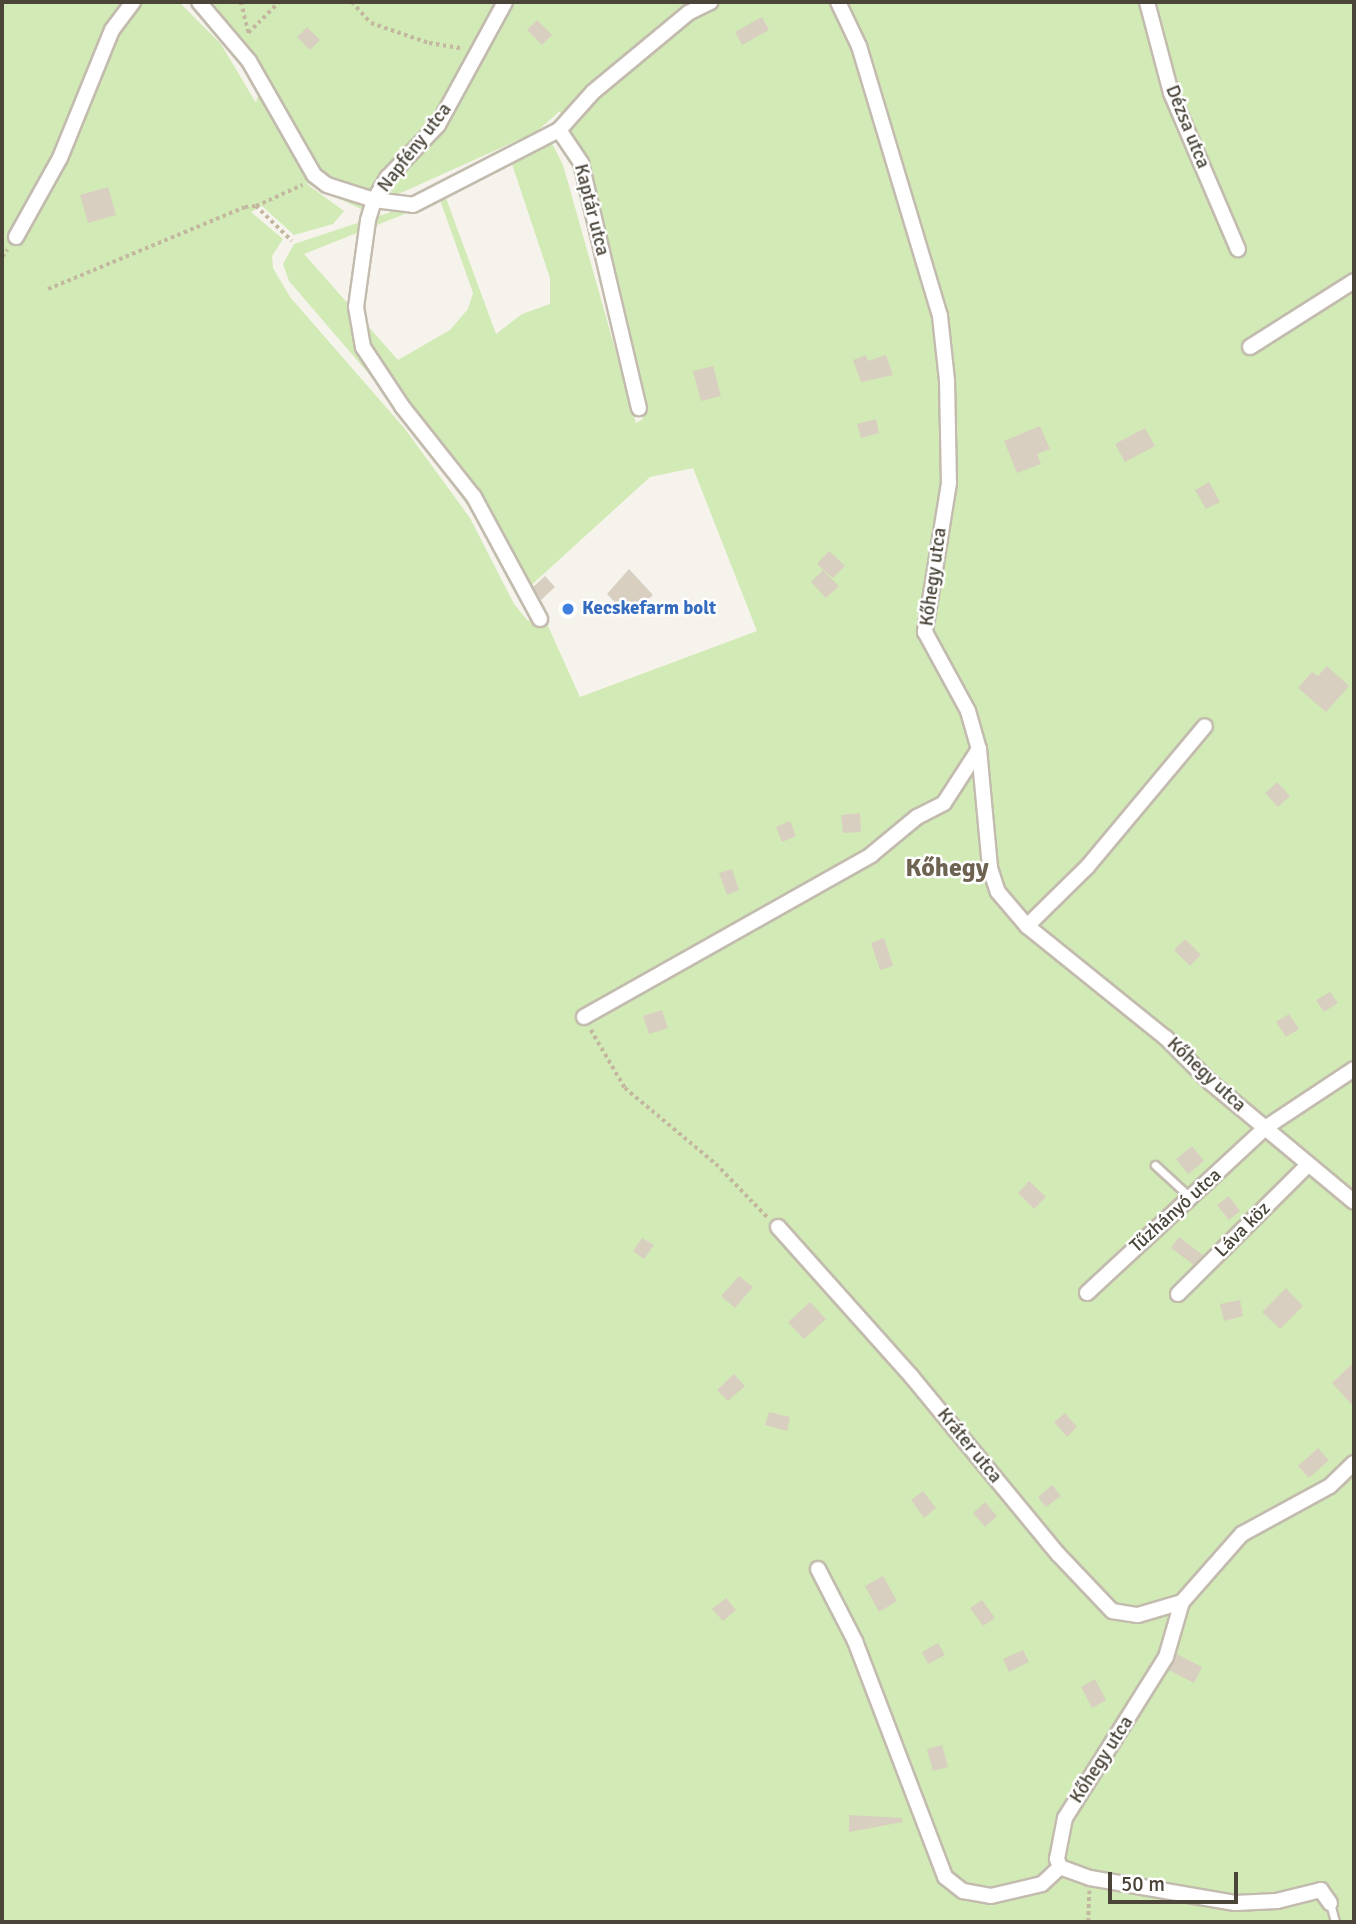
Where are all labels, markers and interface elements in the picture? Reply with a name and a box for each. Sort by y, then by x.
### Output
street label: Dézsa utca [1160,82,1214,172]
street label: Napfény utca [373,99,457,197]
street label: Kaptár utca [569,162,613,258]
street label: Kőhegy utca [916,526,952,628]
place label: Kecskefarm bolt [582,598,716,620]
marker: Kecskefarm bolt [560,601,576,617]
district label: Kőhegy [905,853,989,885]
street label: Kőhegy utca [1162,1033,1250,1117]
street label: Tűzhányó utca [1126,1164,1226,1258]
street label: Láva köz [1211,1198,1275,1262]
street label: Kráter utca [932,1404,1006,1488]
street label: Kőhegy utca [1065,1712,1139,1808]
scale bar [1111,1857,1240,1901]
text: 50 m [1121,1871,1165,1897]

